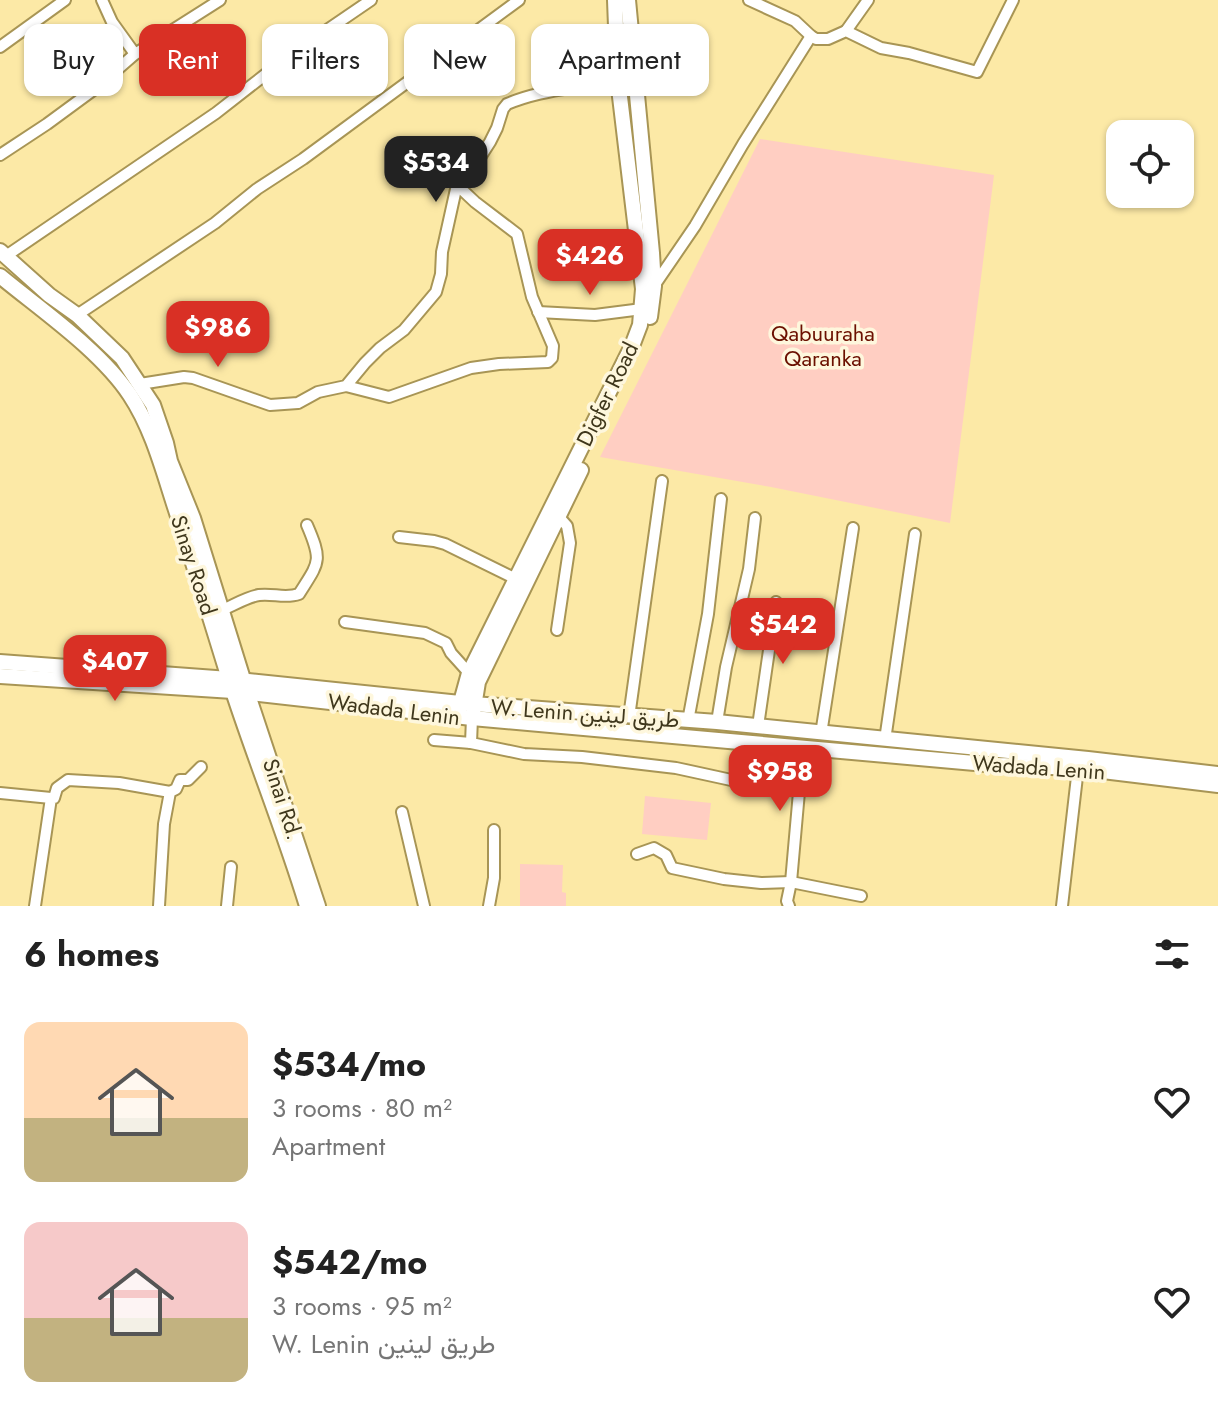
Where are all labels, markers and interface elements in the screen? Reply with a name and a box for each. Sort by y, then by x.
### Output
chip: Buy [24,24,123,96]
chip: Rent [139,24,246,96]
chip: Filters [262,24,388,96]
chip: New [404,24,515,96]
chip: Apartment [531,24,709,96]
map controls [1106,120,1194,208]
button: locate [1106,120,1194,208]
pin: $534 [389,136,483,204]
text: $534 [402,143,470,181]
pin: $426 [543,229,637,297]
text: $426 [556,236,624,274]
pin: $986 [171,301,265,369]
text: $986 [184,308,252,346]
park label: Qabuuraha Qaranka [771,317,875,374]
street label: Digfer Road [568,336,646,452]
street label: Sinay Road [163,511,225,619]
pin: $542 [736,598,830,666]
text: $542 [749,605,817,643]
pin: $407 [68,635,162,703]
text: $407 [81,642,149,680]
street label: Wadada Lenin [326,685,462,733]
street label: W. Lenin طريق لينين [490,690,680,736]
pin: $958 [733,745,827,813]
street label: Wadada Lenin [972,746,1106,788]
text: $958 [747,752,813,790]
street label: Sinai Rd. [255,754,311,844]
text: 6 homes [24,930,159,979]
icon: filters [1150,932,1194,976]
text: $534/mo [272,1040,426,1089]
icon: home [88,1054,184,1150]
icon: heart [1150,1080,1194,1124]
text: 3 rooms · 80 m² [272,1089,452,1127]
text: Apartment [272,1127,385,1165]
text: $542/mo [272,1238,427,1287]
icon: home [88,1254,184,1350]
icon: heart [1150,1280,1194,1324]
text: 3 rooms · 95 m² [272,1287,452,1325]
text: W. Lenin طريق لينين [272,1325,495,1363]

